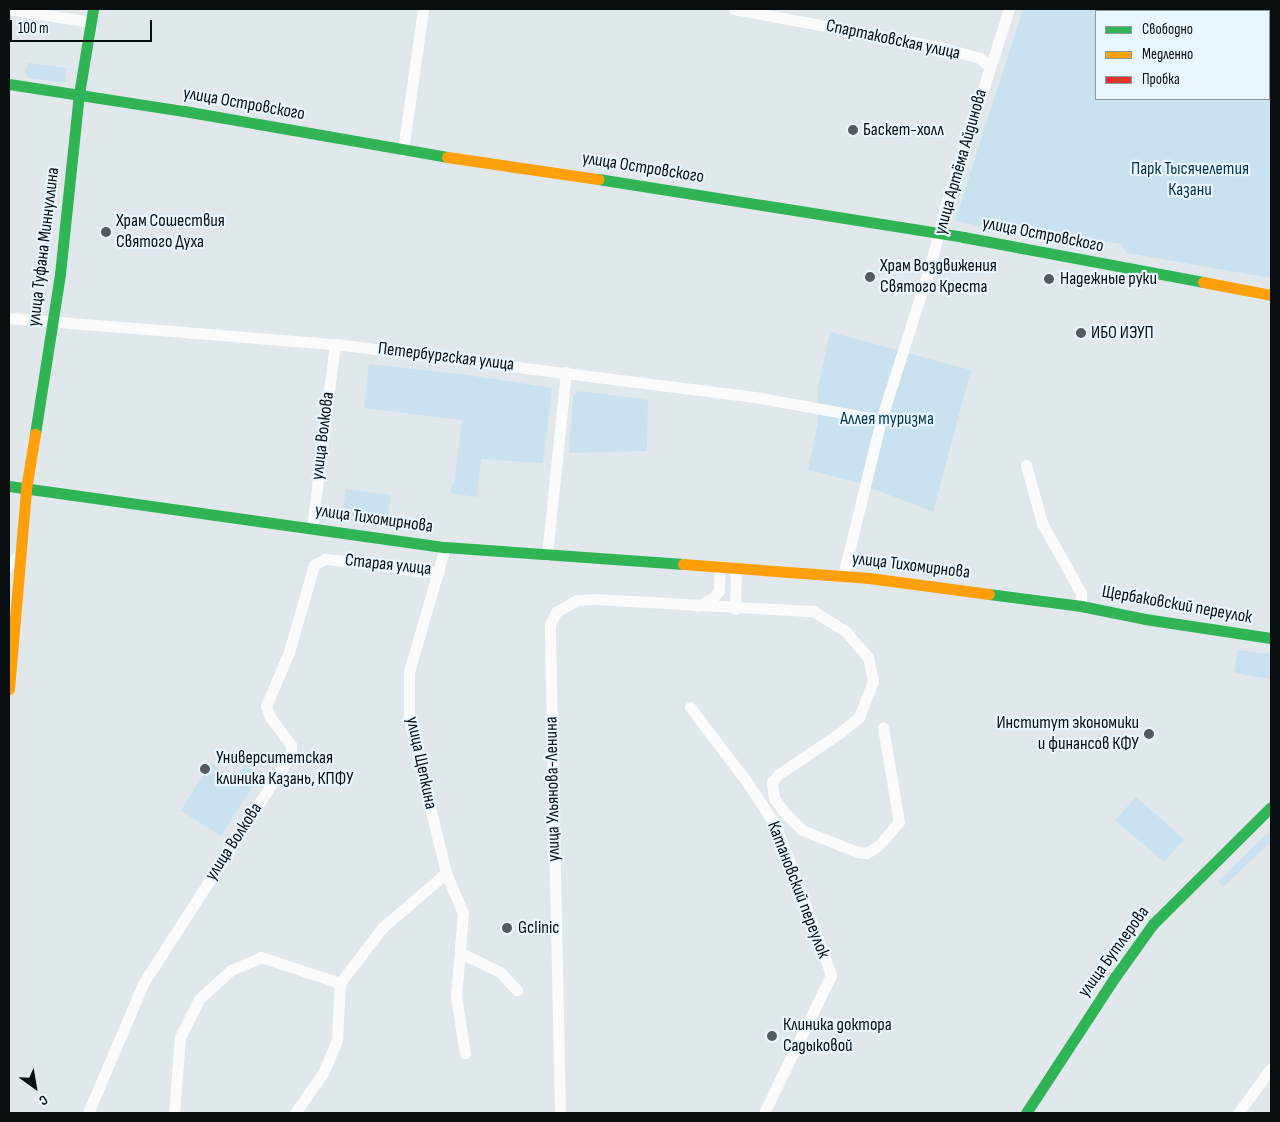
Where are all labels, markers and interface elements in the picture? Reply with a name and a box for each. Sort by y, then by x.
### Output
scale bar [12,10,155,42]
legend [1095,10,1270,100]
street label: Спартаковская улица [824,15,962,65]
text: 100 m [18,19,49,38]
text: Свободно [1142,20,1193,39]
text: Медленно [1142,45,1193,64]
text: Пробка [1142,70,1180,89]
street label: улица Островского [181,83,307,125]
street label: улица Артёма Айдинова [930,87,992,237]
place label: Баскет-холл [863,119,944,141]
marker: Баскет-холл [847,124,859,136]
street label: улица Островского [580,148,706,188]
park label: Парк Тысячелетия Казани [1131,159,1249,202]
street label: улица Туфана Миннуллина [24,166,64,328]
place label: Храм Сошествия Святого Духа [116,211,225,253]
street label: улица Островского [980,213,1106,257]
marker: Храм Сошествия Святого Духа [100,226,112,238]
place label: Храм Воздвижения Святого Креста [880,256,997,298]
place label: Надежные руки [1060,268,1157,290]
marker: Храм Воздвижения Святого Креста [864,271,876,283]
marker: Надежные руки [1042,272,1056,286]
place label: ИБО ИЭУП [1091,322,1154,344]
marker: ИБО ИЭУП [1075,327,1087,339]
street label: Петербургская улица [377,338,515,376]
street label: улица Волкова [307,391,339,481]
park label: Аллея туризма [840,408,934,430]
street label: улица Тихомирнова [314,500,434,538]
street label: улица Тихомирнова [851,548,971,584]
street label: Старая улица [344,550,432,580]
street label: Щербаковский переулок [1100,581,1254,629]
place label: Институт экономики и финансов КФУ [996,713,1139,756]
street label: улица Щепкина [401,715,441,811]
street label: улица Ульянова-Ленина [541,716,565,862]
marker: Институт экономики и финансов КФУ [1143,728,1155,740]
place label: Университетская клиника Казань, КПФУ [216,748,354,791]
marker: Университетская клиника Казань, КПФУ [198,762,212,776]
street label: улица Волкова [201,799,267,885]
street label: Катановский переулок [762,818,834,962]
street label: улица Бутлерова [1074,902,1154,1002]
place label: Gclinic [518,917,560,939]
marker: Gclinic [500,921,514,935]
place label: Клиника доктора Садыковой [783,1015,892,1058]
marker: Клиника доктора Садыковой [765,1029,779,1043]
north arrow [10,1062,60,1112]
text: С [36,1091,51,1109]

